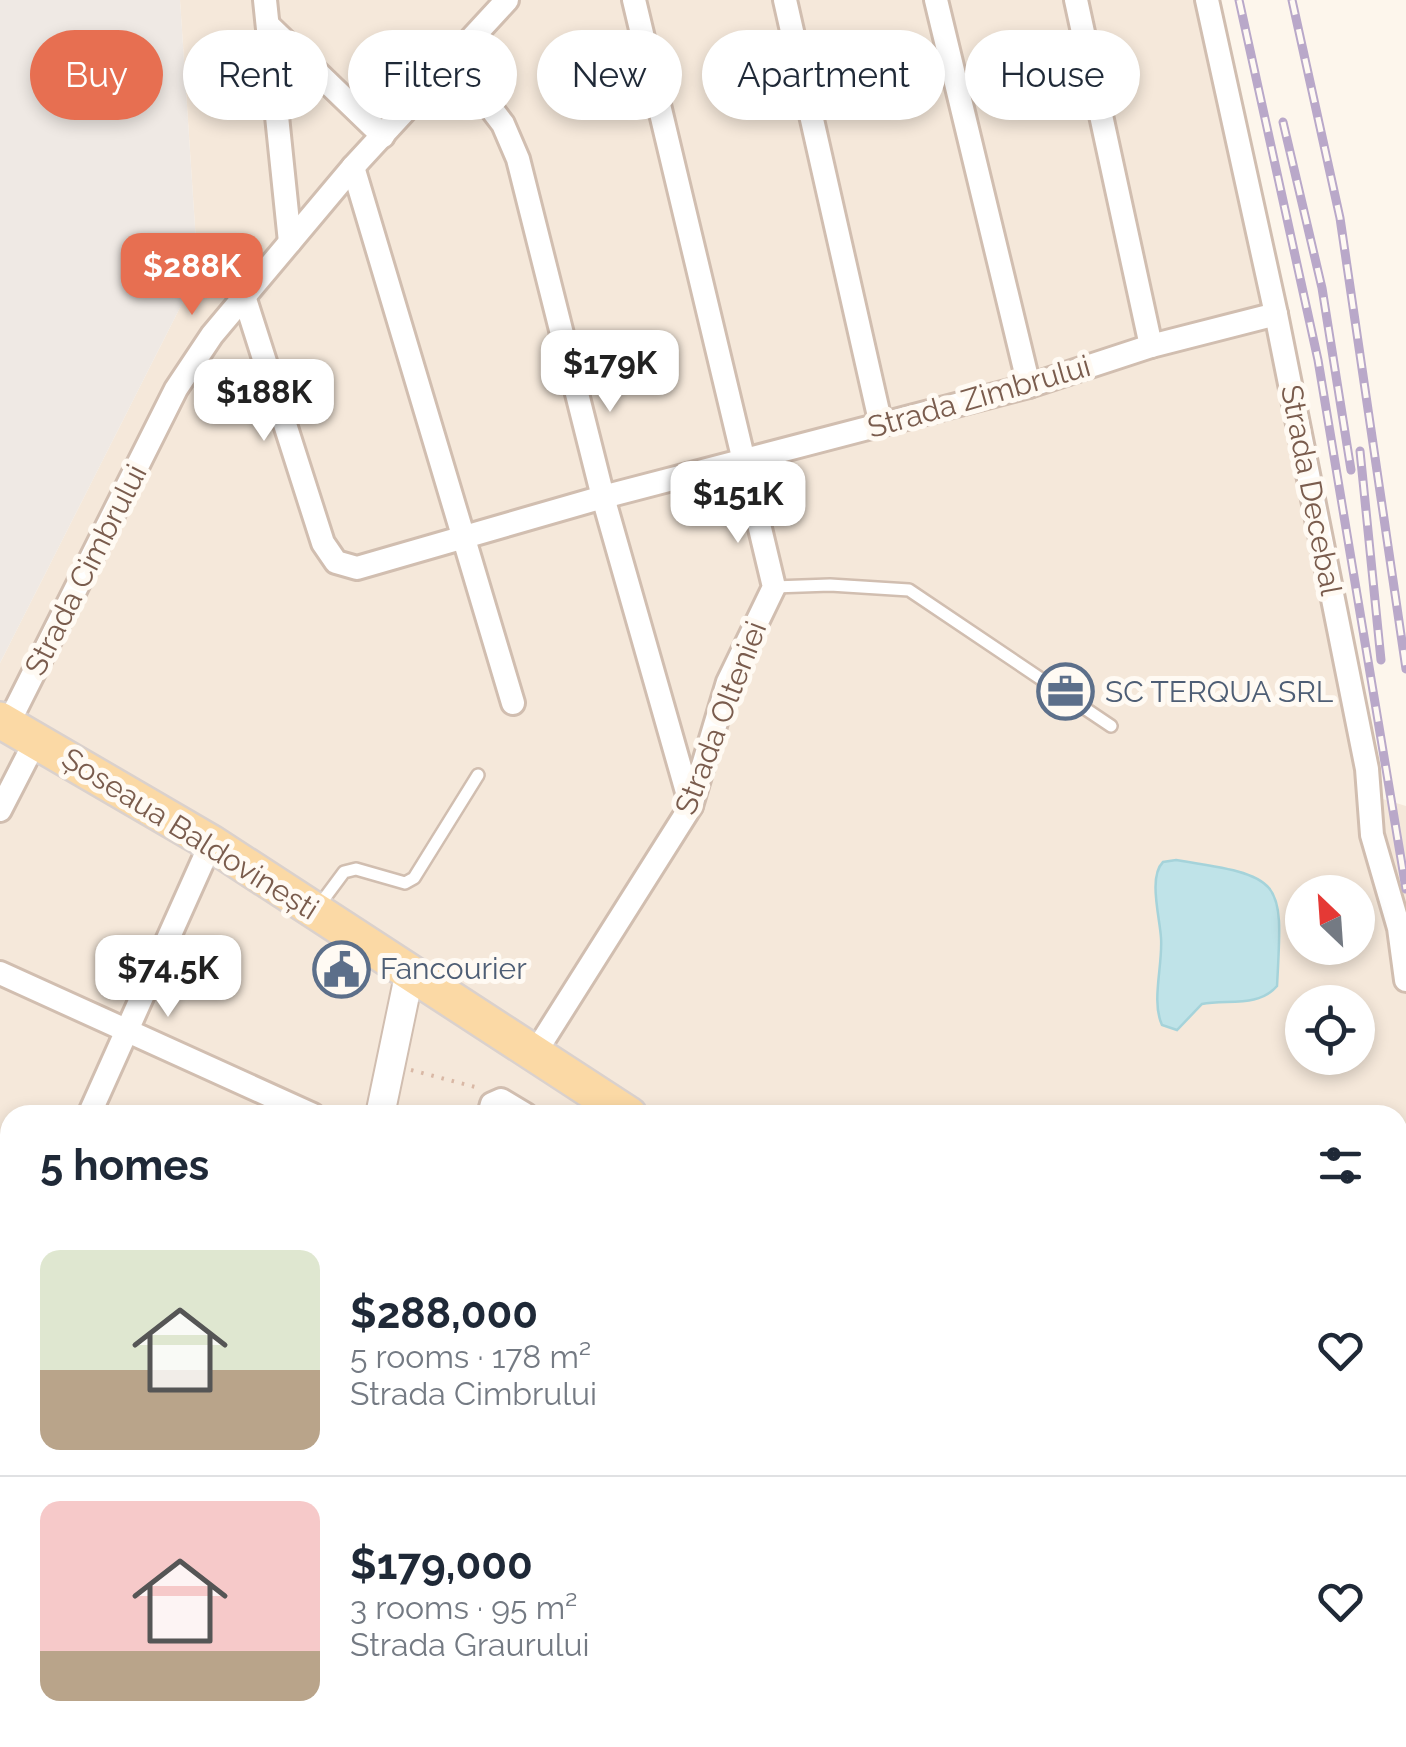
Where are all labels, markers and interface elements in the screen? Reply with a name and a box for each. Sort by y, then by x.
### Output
chip: Buy [30,30,163,120]
chip: Rent [183,30,328,120]
chip: Filters [348,30,517,120]
chip: New [537,30,682,120]
chip: Apartment [702,30,945,120]
chip: House [965,30,1140,120]
pin: $288K [122,233,262,318]
text: $288K [143,247,241,284]
pin: $179K [540,330,680,415]
text: $179K [563,344,657,381]
street label: Strada Zimbrului [864,348,1094,445]
pin: $188K [194,359,334,444]
text: $188K [216,373,312,410]
street label: Strada Decebal [1274,382,1349,599]
street label: Strada Cimbrului [17,459,154,681]
pin: $151K [668,461,808,546]
text: $151K [692,475,784,512]
street label: Strada Olteniei [668,616,773,819]
office icon: SC TERQUA SRL [1036,662,1096,722]
place label: SC TERQUA SRL [1105,674,1334,709]
street label: Șoseaua Baldovinești [56,740,325,927]
north arrow [1285,875,1375,965]
map controls [1285,875,1375,1075]
pin: $74.5K [87,935,249,1020]
public building icon: Fancourier [311,939,371,999]
text: $74.5K [117,949,219,986]
place label: Fancourier [380,951,527,986]
button: locate [1285,985,1375,1075]
icon: filters [1313,1138,1368,1193]
text: 5 homes [40,1141,209,1190]
text: $288,000 [350,1289,538,1338]
icon: home [120,1290,240,1410]
icon: heart [1313,1323,1368,1378]
text: 5 rooms · 178 m² [350,1338,591,1375]
text: Strada Cimbrului [350,1375,597,1412]
text: $179,000 [350,1540,533,1589]
icon: home [120,1541,240,1661]
icon: heart [1313,1574,1368,1629]
text: 3 rooms · 95 m² [350,1589,577,1626]
text: Strada Graurului [350,1626,589,1663]

